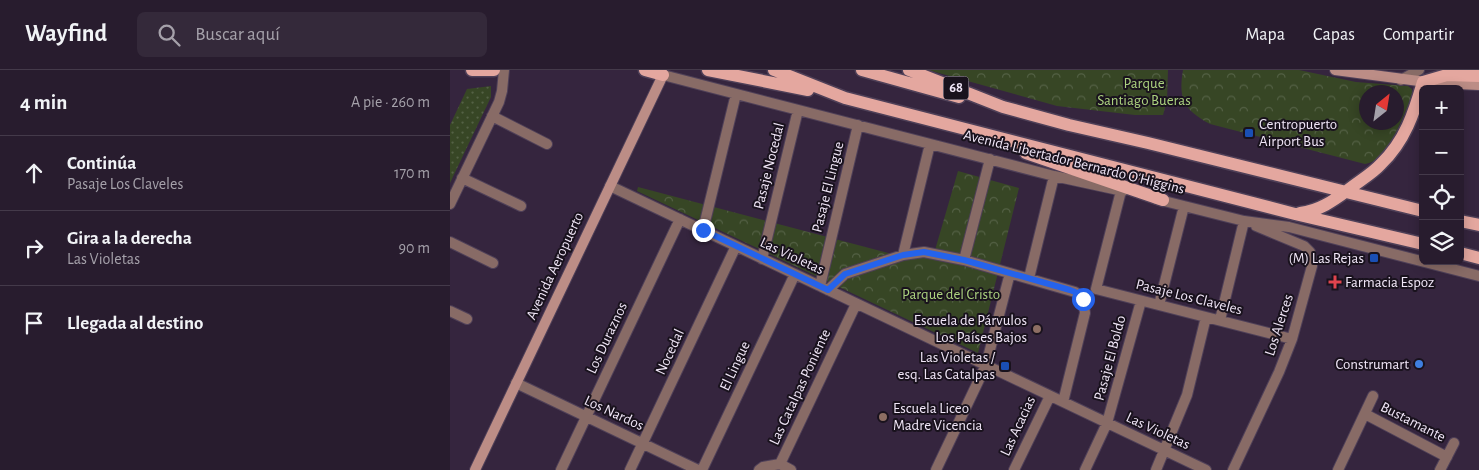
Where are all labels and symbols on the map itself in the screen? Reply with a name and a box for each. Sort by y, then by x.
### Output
park label: Parque Santiago Bueras [1097,76,1191,108]
road number: 68 [944,77,968,100]
north arrow [1359,85,1404,130]
place label: Centropuerto Airport Bus [1259,117,1337,149]
street label: Pasaje Nocedal [751,121,787,211]
street label: Avenida Libertador Bernardo O'Higgins [962,127,1186,197]
marker: Centropuerto Airport Bus [1243,127,1255,139]
street label: Pasaje El Lingue [809,140,847,234]
street label: Avenida Aeropuerto [524,210,586,322]
route end [692,219,715,242]
street label: Las Violetas [758,235,826,277]
place label: (M) Las Rejas [1288,251,1364,266]
marker: (M) Las Rejas [1368,252,1380,264]
place label: Farmacia Espoz [1345,275,1434,290]
marker: Farmacia Espoz [1329,276,1341,288]
street label: Pasaje Los Claveles [1134,277,1244,317]
park label: Parque del Cristo [902,287,1000,302]
route start [1072,288,1095,311]
street label: Los Alerces [1262,292,1296,358]
street label: Los Duraznos [584,300,630,376]
place label: Escuela de Párvulos Los Países Bajos [914,313,1027,345]
street label: Pasaje El Boldo [1091,314,1129,402]
marker: Escuela de Párvulos Los Países Bajos [1031,323,1043,335]
street label: Nocedal [653,327,687,377]
street label: Las Catalpas Poniente [767,327,833,447]
street label: El Lingue [717,339,753,393]
place label: Las Violetas / esq. Las Catalpas [898,350,996,382]
place label: Construmart [1335,357,1409,372]
marker: Construmart [1413,358,1425,370]
marker: Las Violetas / esq. Las Catalpas [999,360,1011,372]
street label: Los Nardos [582,393,646,433]
street label: Las Acacias [998,394,1038,458]
street label: Bustamante [1378,399,1448,445]
place label: Escuela Liceo Madre Vicencia [893,401,983,433]
street label: Las Violetas [1124,410,1192,452]
marker: Escuela Liceo Madre Vicencia [877,411,889,423]

